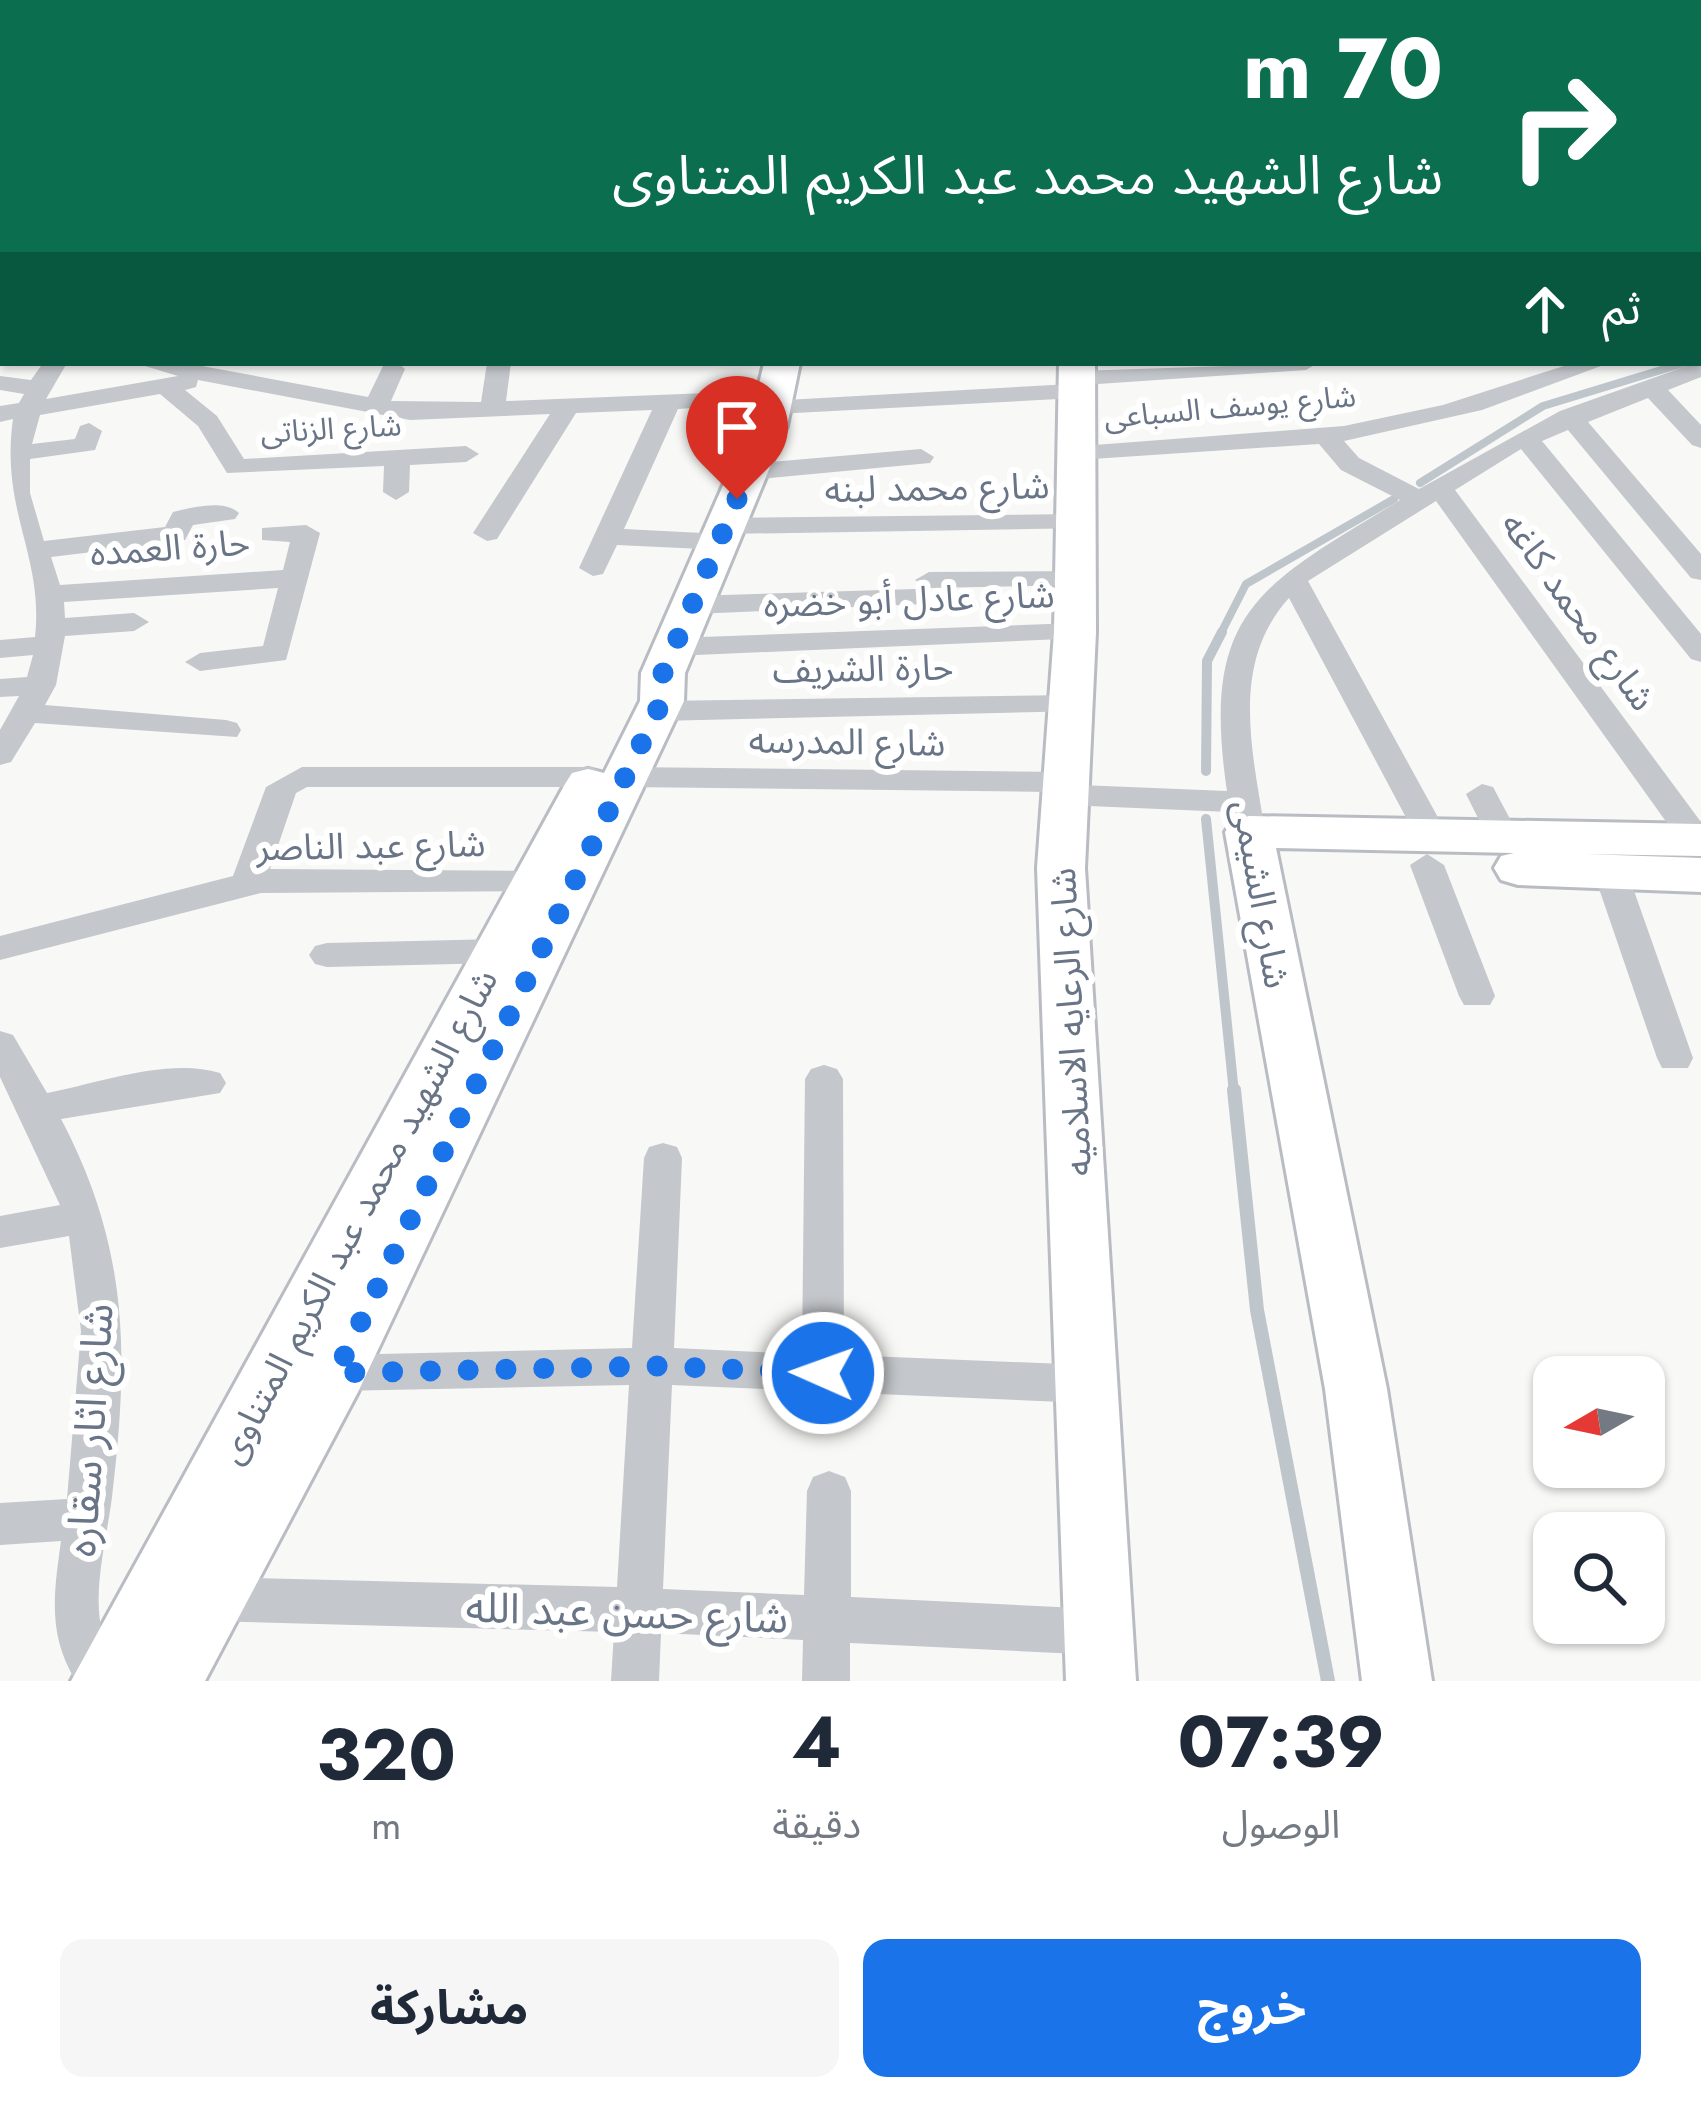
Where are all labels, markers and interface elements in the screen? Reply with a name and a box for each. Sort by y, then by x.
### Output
text: 70 m [1243,8,1443,130]
icon: right [1485,48,1641,204]
text: شارع الشهيد محمد عبد الكريم المتناوى [612,136,1443,214]
icon: ahead [1512,276,1578,342]
text: ثم [1602,276,1641,341]
street label: شارع يوسف السباعى [1102,374,1358,440]
pin [686,376,788,499]
icon: arrive [704,394,770,460]
street label: شارع الزناتى [259,403,403,455]
street label: شارع محمد لبنه [824,459,1050,516]
street label: شارع محمد كاغه [1488,501,1669,722]
street label: حارة العمده [88,515,252,579]
street label: شارع عادل أبو خضره [763,568,1055,631]
street label: حارة الشريف [772,640,954,696]
street label: شارع المدرسه [748,713,946,770]
street label: شارع الشيمى [1219,796,1304,992]
street label: شارع عبد الناصر [255,817,486,874]
street label: شارع الرعايه الاسلاميه [1036,866,1105,1178]
street label: شارع الشهيد محمد عبد الكريم المتناوى [204,959,512,1474]
street label: شارع اثار سقاره [50,1301,130,1559]
position arrow [760,1310,886,1436]
north arrow [1533,1356,1665,1488]
map controls [1533,1356,1665,1644]
button: search [1533,1512,1665,1644]
street label: شارع حسن عبد الله [465,1576,789,1650]
text: 4 [792,1690,842,1794]
text: 07:39 [1178,1690,1385,1794]
text: 320 [316,1703,456,1807]
text: دقيقة [772,1796,861,1853]
text: الوصول [1222,1796,1340,1853]
text: m [371,1797,401,1854]
button: مشاركة [60,1939,839,2077]
button: خروج [863,1939,1641,2077]

